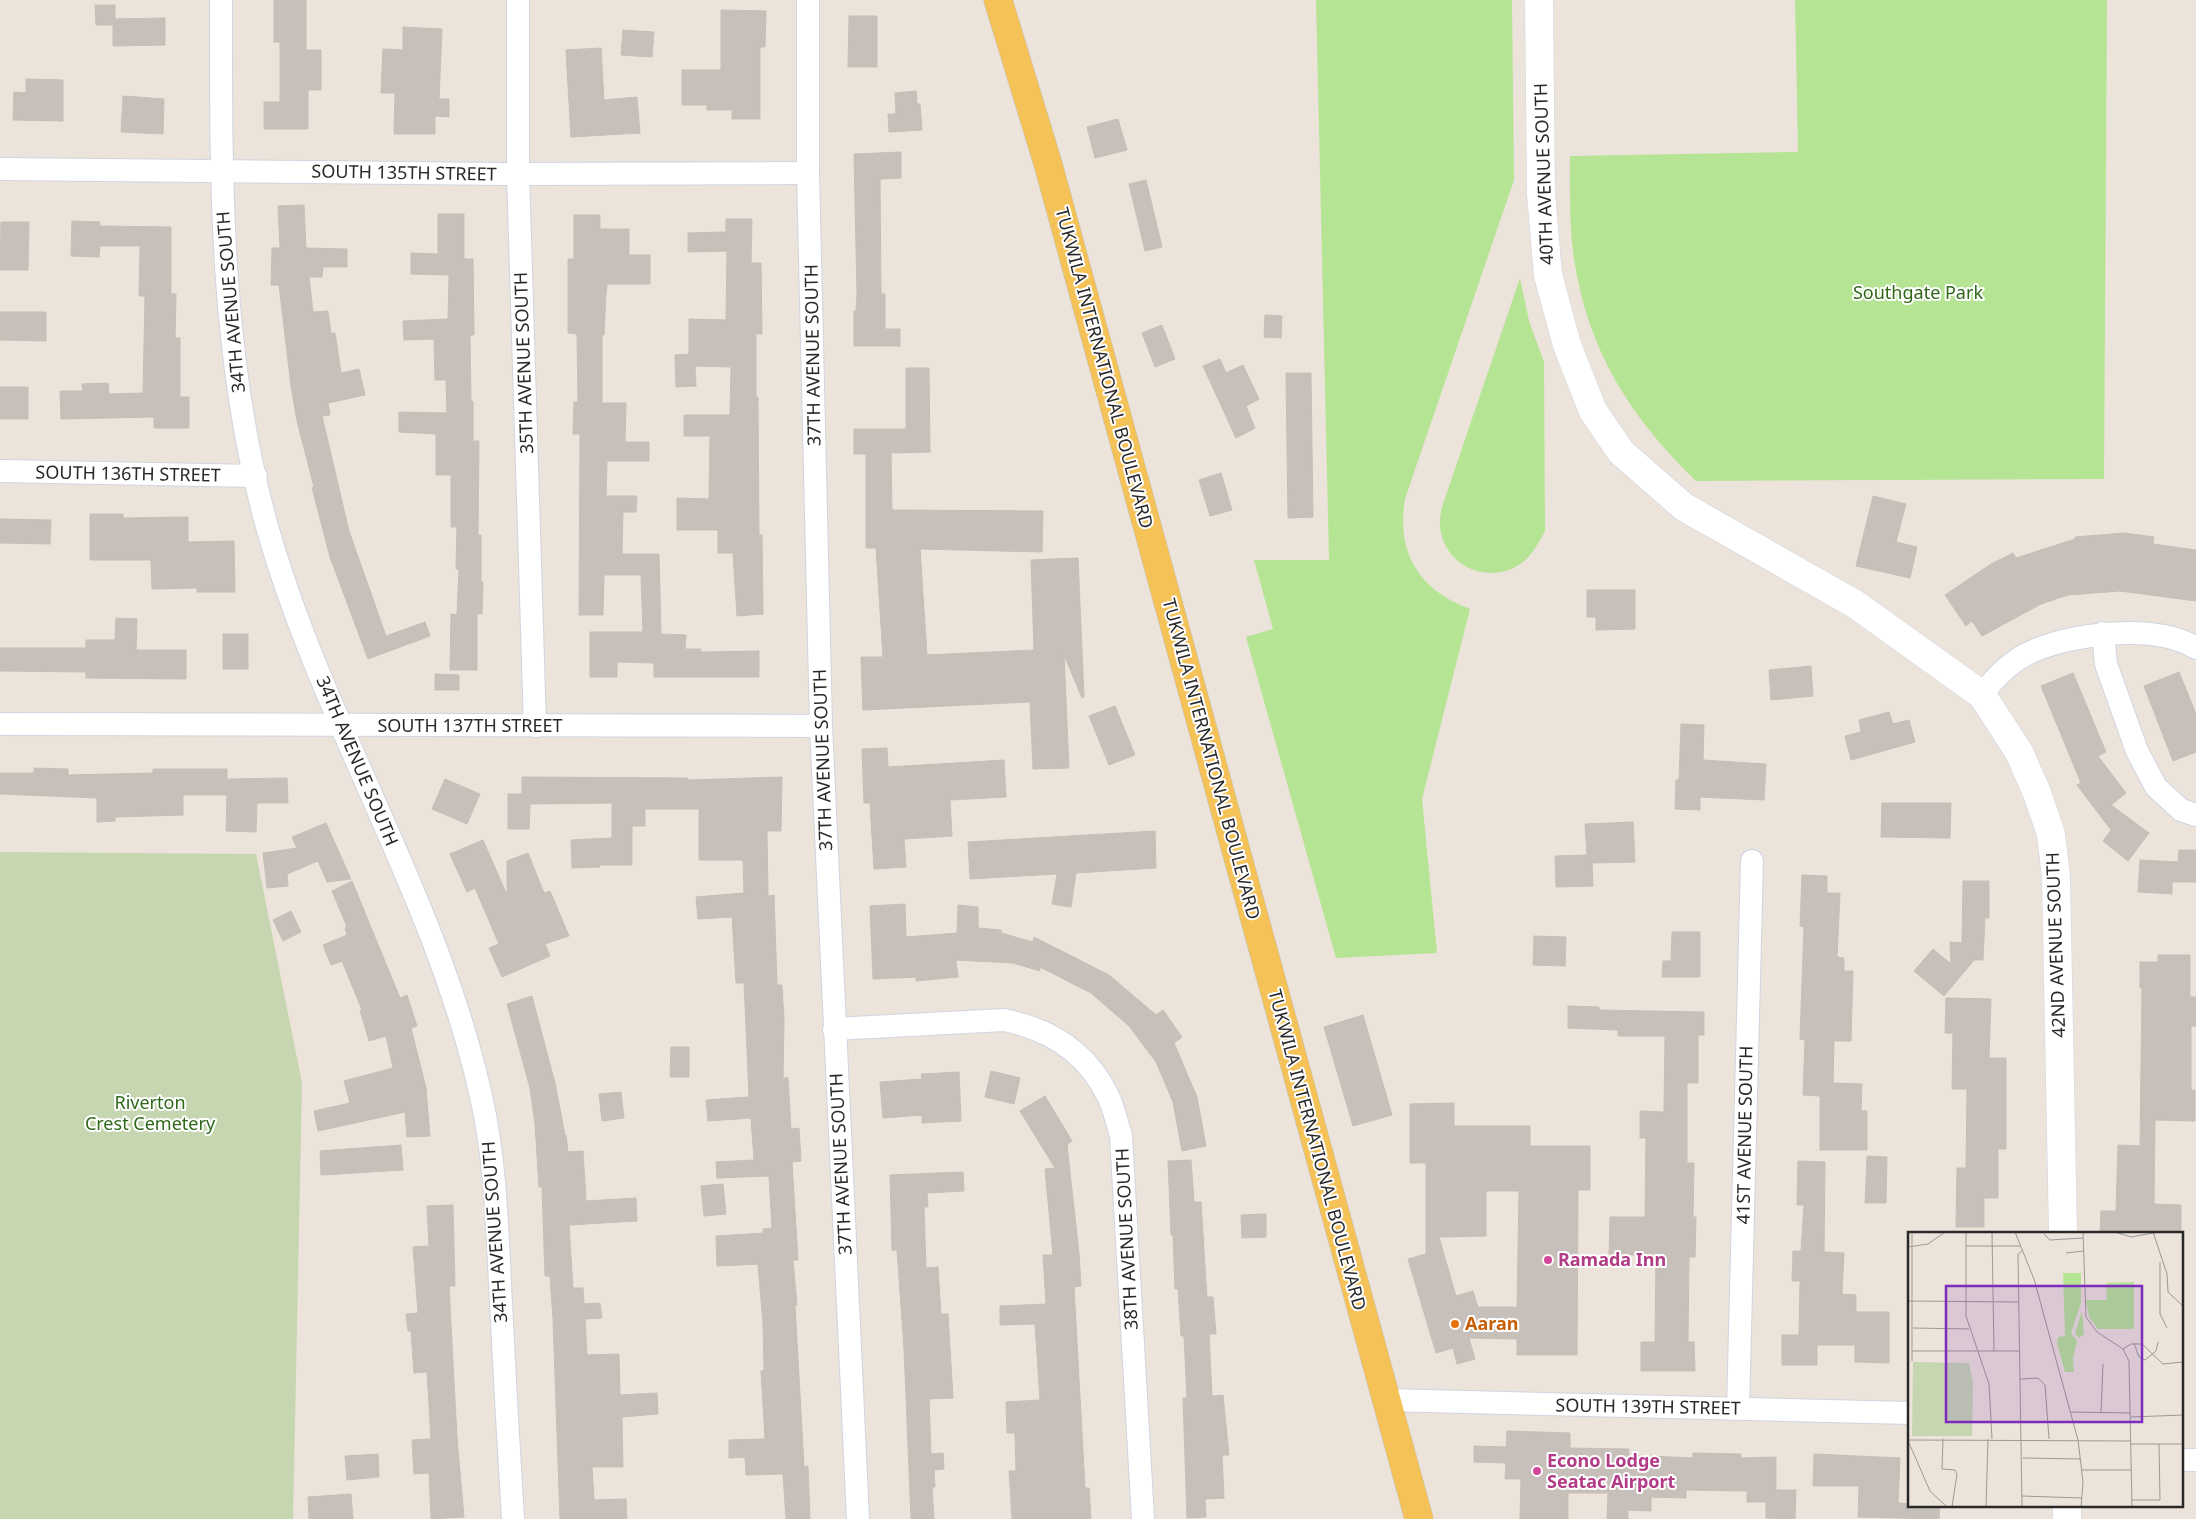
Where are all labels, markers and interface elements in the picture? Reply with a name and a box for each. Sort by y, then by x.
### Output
street label: 40TH AVENUE SOUTH [1528,83,1558,265]
street label: SOUTH 135TH STREET [311,158,497,186]
street label: TUKWILA INTERNATIONAL BOULEVARD [1050,205,1159,531]
street label: 34TH AVENUE SOUTH [210,210,250,394]
street label: 37TH AVENUE SOUTH [798,264,826,446]
street label: 35TH AVENUE SOUTH [508,272,538,454]
park label: Southgate Park [1853,280,1983,304]
street label: SOUTH 136TH STREET [35,459,221,487]
street label: TUKWILA INTERNATIONAL BOULEVARD [1157,596,1266,922]
street label: 37TH AVENUE SOUTH [807,669,837,851]
street label: 34TH AVENUE SOUTH [311,672,405,849]
street label: SOUTH 137TH STREET [377,713,563,737]
street label: 42ND AVENUE SOUTH [2040,852,2070,1038]
street label: TUKWILA INTERNATIONAL BOULEVARD [1263,987,1372,1313]
street label: 41ST AVENUE SOUTH [1730,1045,1758,1225]
street label: 37TH AVENUE SOUTH [823,1072,857,1256]
park label: Riverton Crest Cemetery [85,1090,216,1135]
street label: 34TH AVENUE SOUTH [476,1140,512,1324]
street label: 38TH AVENUE SOUTH [1109,1147,1143,1331]
inset map [1908,1232,2184,1506]
place label: Ramada Inn [1558,1247,1666,1271]
marker: Ramada Inn [1542,1254,1554,1266]
place label: Aaran [1465,1311,1518,1335]
marker: Aaran [1449,1318,1461,1330]
street label: SOUTH 139TH STREET [1555,1392,1741,1420]
place label: Econo Lodge Seatac Airport [1547,1448,1676,1493]
marker: Econo Lodge Seatac Airport [1531,1465,1543,1477]

